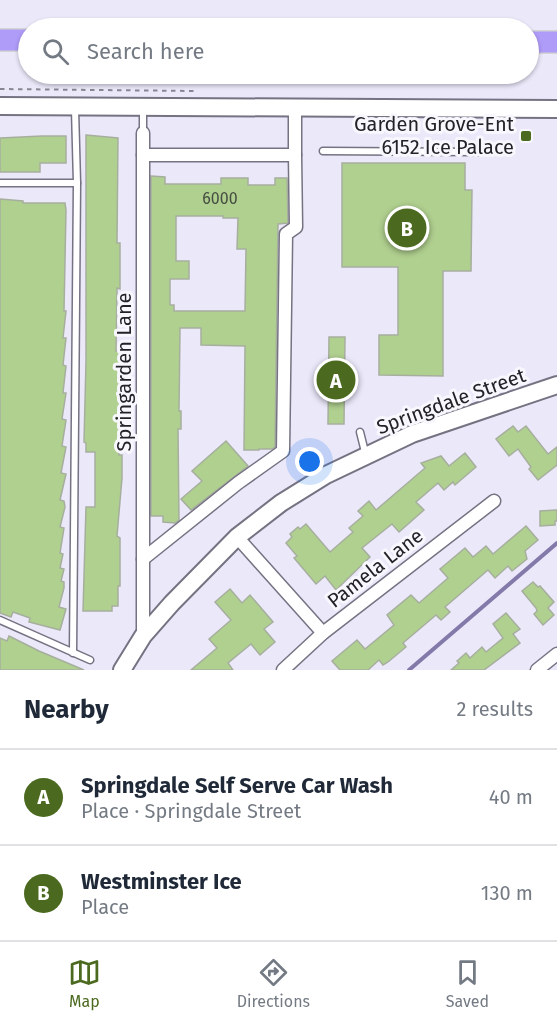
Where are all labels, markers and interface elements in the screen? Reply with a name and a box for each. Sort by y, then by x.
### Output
search box [18,18,539,84]
icon: search [39,35,72,68]
text: Search here [87,38,205,65]
place label: Garden Grove-Ent 6152 Ice Palace [354,112,515,159]
marker: Garden Grove-Ent 6152 Ice Palace [519,129,533,143]
house number: 6000 [202,189,238,208]
pin: B [388,206,426,250]
street label: Springarden Lane [112,292,136,452]
pin: A [316,358,356,403]
street label: Springdale Street [373,363,530,439]
your location [295,447,324,476]
street label: Pamela Lane [322,523,428,613]
text: Nearby [24,694,109,725]
text: 2 results [456,697,533,721]
text: Springdale Self Serve Car Wash [81,772,393,799]
text: A [38,785,49,809]
text: 40 m [489,785,533,809]
text: Place · Springdale Street [81,799,301,823]
text: Westminster Ice [81,868,242,895]
text: B [37,881,50,905]
text: 130 m [481,881,533,905]
text: Place [81,895,129,919]
tab: Map [68,956,101,1011]
tab: Directions [237,956,310,1011]
tab: Saved [446,956,489,1011]

